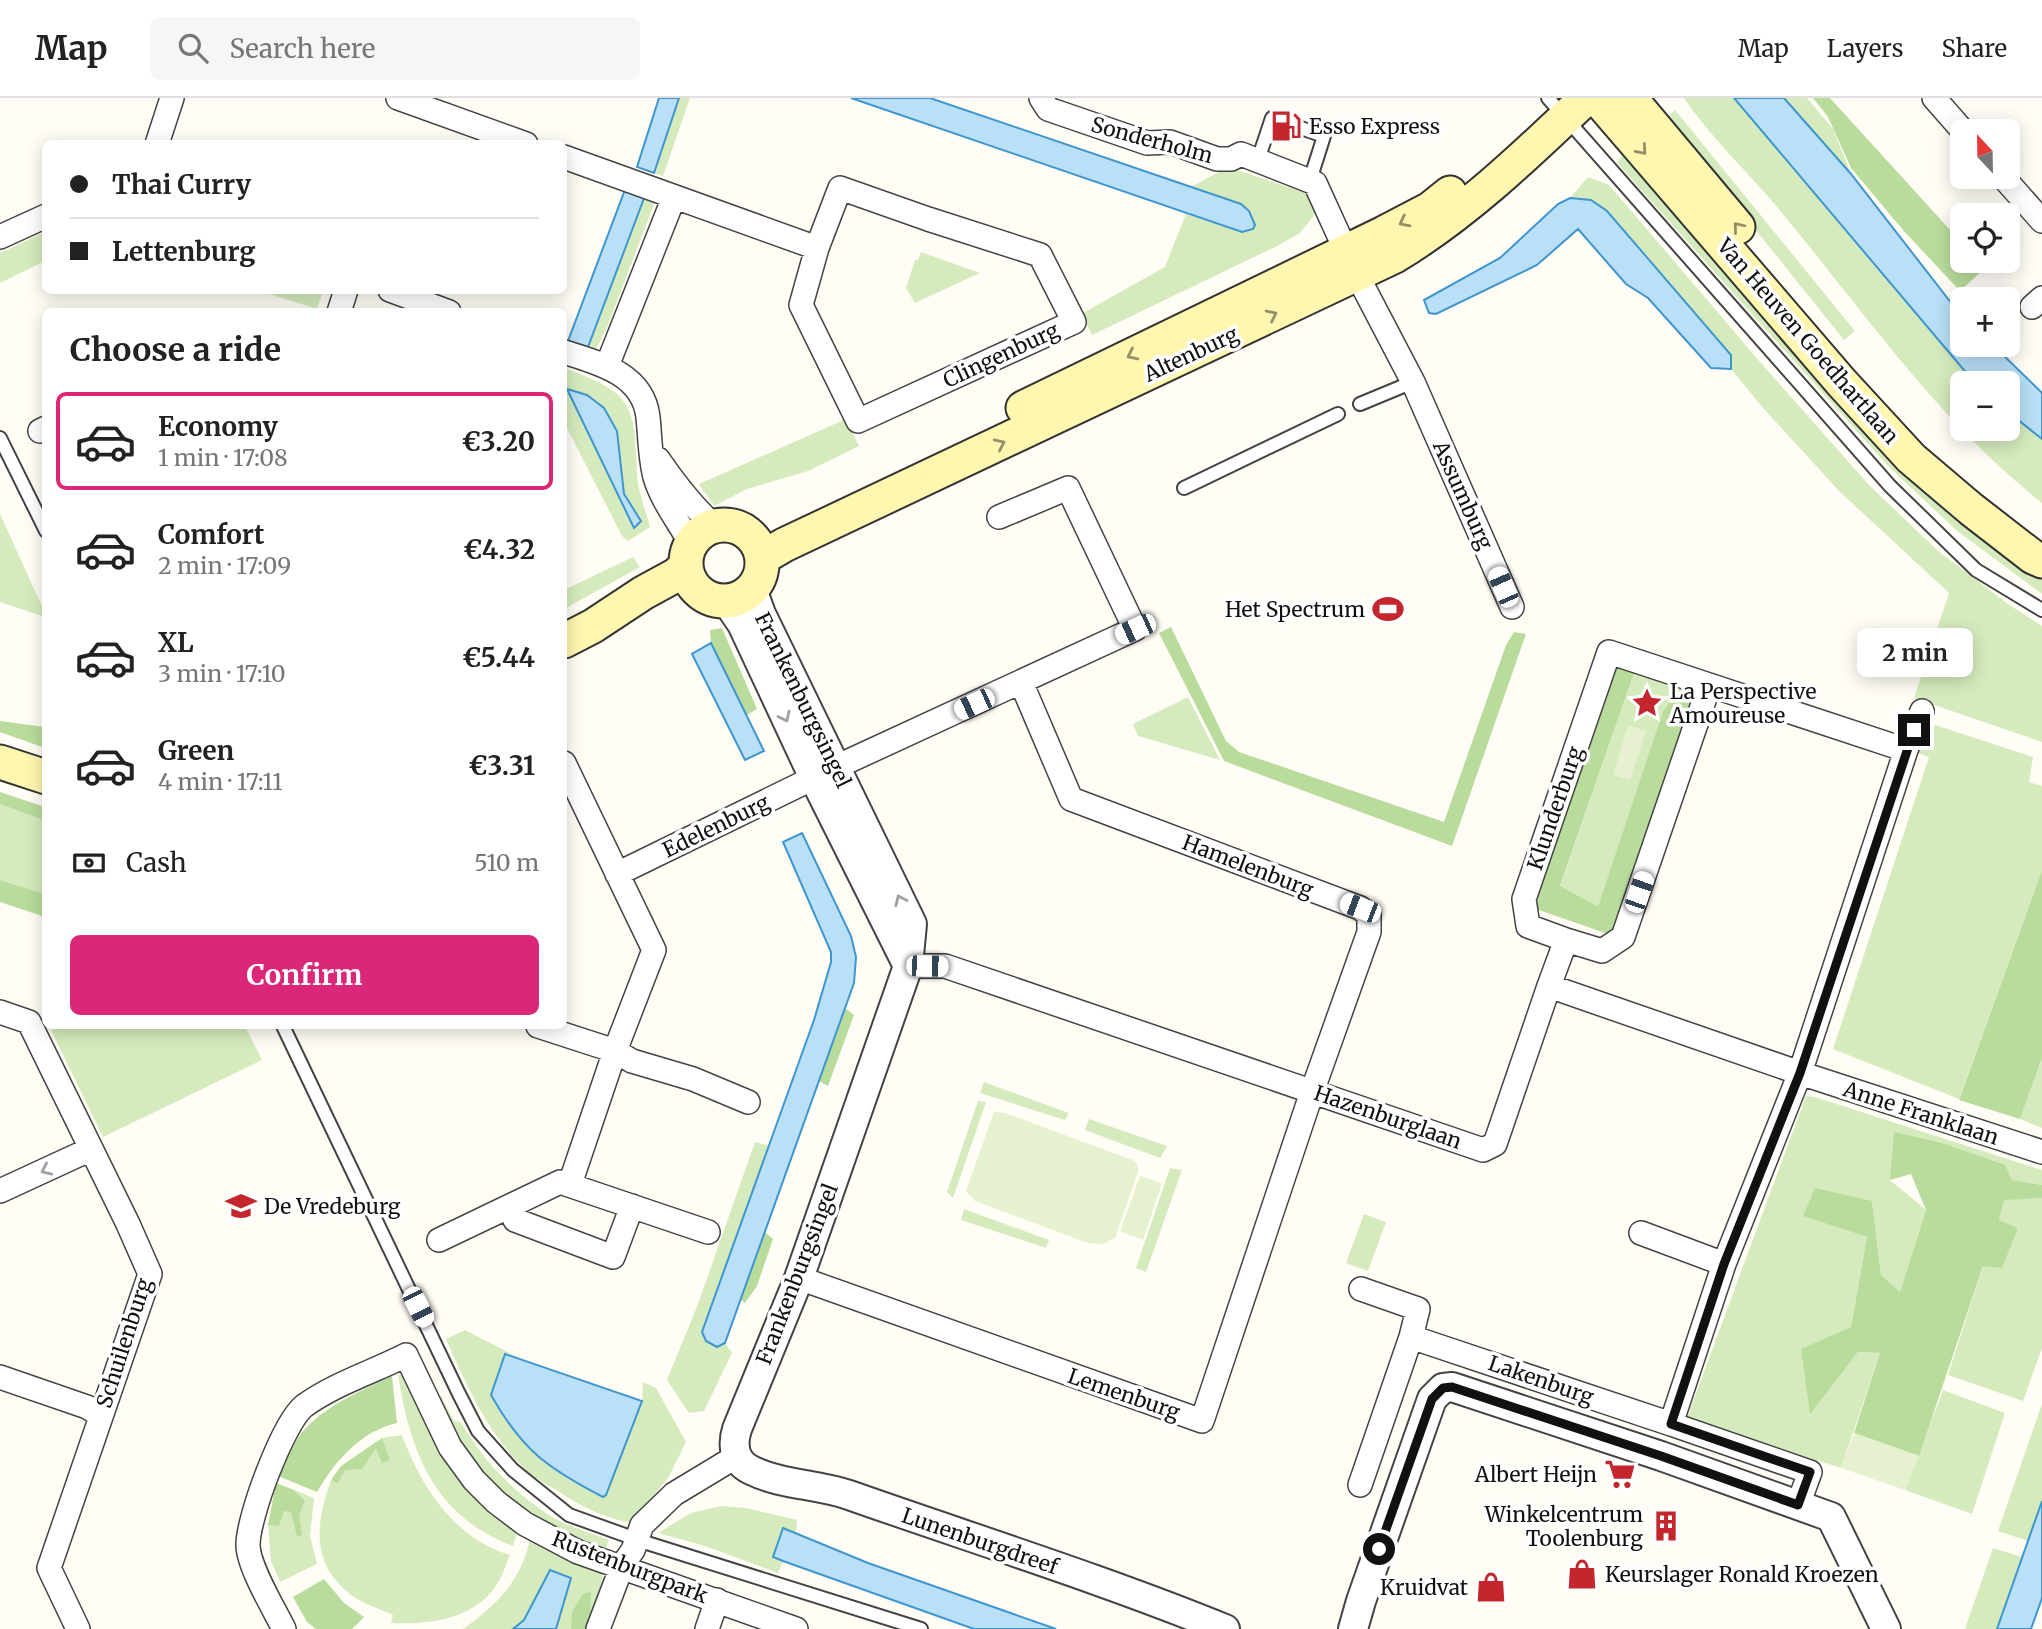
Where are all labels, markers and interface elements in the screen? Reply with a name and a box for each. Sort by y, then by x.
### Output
search box [150,17,640,80]
text: Map [35,28,108,69]
icon: search [174,29,212,67]
text: Search here [230,32,375,65]
text: Map [1738,33,1789,64]
text: Layers [1827,33,1903,64]
text: Share [1941,33,2007,64]
fuel station icon: Esso Express [1269,109,1303,143]
street label: Sonderholm [1088,111,1216,169]
place label: Esso Express [1309,113,1440,140]
north arrow [1950,119,2020,189]
map controls [1950,119,2020,441]
one-way arrow [1633,142,1646,155]
text: Thai Curry [112,168,251,201]
button: locate [1950,203,2020,273]
one-way arrow [1399,214,1411,228]
one-way arrow [1734,222,1746,235]
street label: Van Heuven Goedhartlaan [1711,232,1905,449]
text: Lettenburg [112,235,256,268]
button: + [1950,287,2020,357]
one-way arrow [1265,309,1277,323]
street label: Clingenburg [939,316,1064,394]
street label: Altenburg [1139,320,1243,388]
text: Choose a ride [70,330,281,370]
one-way arrow [1127,346,1139,360]
button: − [1950,371,2020,441]
icon: car [74,410,137,473]
text: Economy [158,410,278,443]
text: €3.20 [462,425,535,458]
street label: Assumburg [1427,435,1499,554]
one-way arrow [993,438,1005,452]
text: 1 min · 17:08 [158,443,288,472]
icon: car [74,518,137,581]
text: Comfort [158,518,264,551]
text: €4.32 [463,533,535,566]
text: 2 min · 17:09 [158,551,291,580]
car [1485,564,1522,610]
sports icon: Het Spectrum [1371,592,1405,626]
place label: Het Spectrum [1225,596,1365,623]
street label: Frankenburgsingel [749,608,857,793]
car [1112,611,1159,647]
icon: car [74,626,137,689]
text: XL [158,626,194,659]
callout: 2 min [1856,628,1972,678]
text: 2 min [1882,638,1948,667]
text: €5.44 [462,641,535,674]
text: 3 min · 17:10 [158,659,286,688]
place label: La Perspective Amoureuse [1669,678,1816,729]
car [951,686,998,722]
place icon: La Perspective Amoureuse [1630,686,1664,720]
one-way arrow [777,710,791,722]
route end [1898,714,1930,746]
icon: car [74,734,137,797]
text: Green [158,734,234,767]
street label: Klunderburg [1521,742,1589,873]
text: €3.31 [468,749,535,782]
text: 4 min · 17:11 [158,767,283,796]
street label: Edelenburg [658,788,774,863]
street label: Hamelenburg [1179,829,1318,903]
icon: cash [70,844,108,882]
text: Cash [126,846,187,879]
text: 510 m [474,848,539,877]
car [1623,869,1656,915]
car [1337,891,1384,925]
one-way arrow [894,895,908,907]
button: Confirm [70,935,539,1015]
car [906,955,949,977]
street label: Anne Franklaan [1839,1075,2002,1151]
street label: Hazenburglaan [1311,1079,1465,1155]
one-way arrow [40,1162,53,1176]
street label: Frankenburgsingel [750,1179,844,1368]
school or university icon: De Vredeburg [224,1189,258,1223]
place label: De Vredeburg [264,1193,401,1220]
street label: Schuilenburg [90,1274,158,1411]
car [400,1284,437,1330]
street label: Lakenburg [1485,1349,1598,1411]
street label: Lemenburg [1064,1362,1184,1426]
supermarket icon: Albert Heijn [1603,1457,1637,1491]
place label: Albert Heijn [1474,1461,1597,1488]
place label: Winkelcentrum Toolenburg [1484,1501,1643,1552]
street label: Lunenburgdreef [898,1502,1063,1581]
building icon: Winkelcentrum Toolenburg [1649,1509,1683,1543]
street label: Rustenburgpark [548,1525,712,1609]
route start [1363,1533,1395,1565]
shop icon: Keurslager Ronald Kroezen [1565,1557,1599,1591]
place label: Keurslager Ronald Kroezen [1605,1561,1879,1588]
shop icon: Kruidvat [1474,1570,1508,1604]
place label: Kruidvat [1380,1574,1468,1601]

